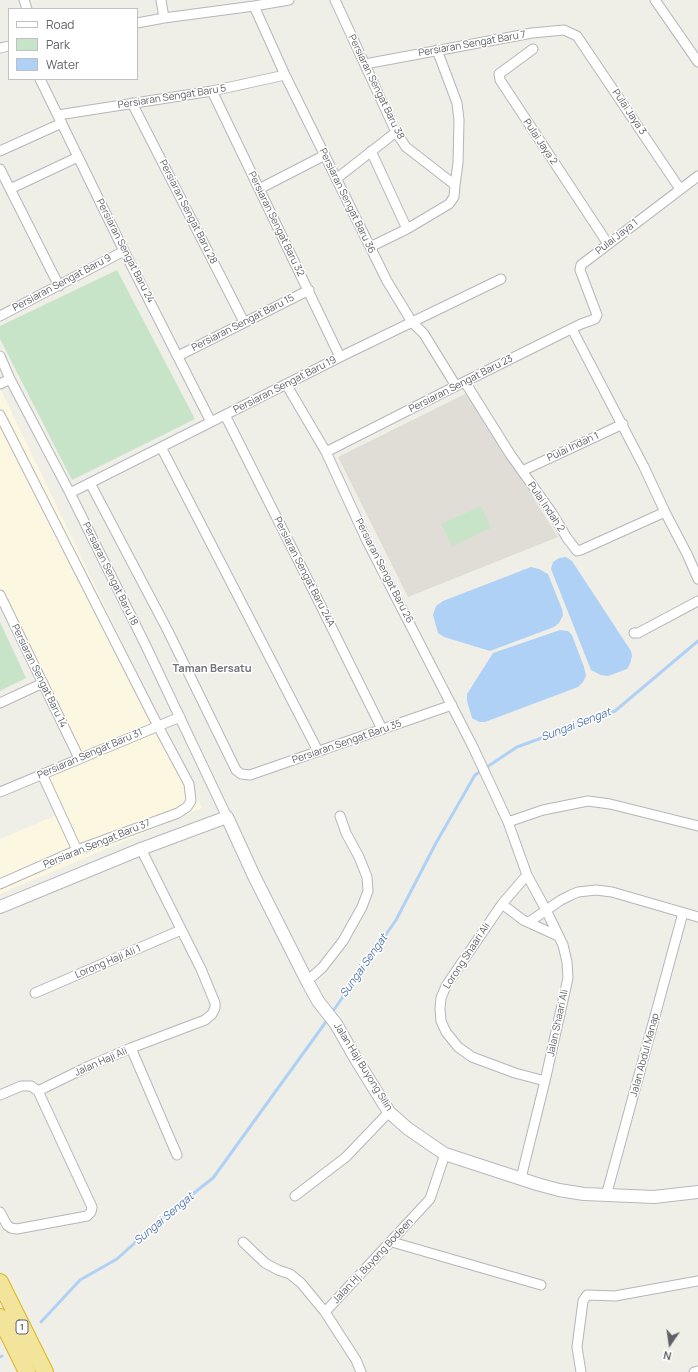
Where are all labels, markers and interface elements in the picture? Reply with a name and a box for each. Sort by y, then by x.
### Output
legend [8,8,138,80]
text: Road [46,16,74,33]
street label: Persiaran Sengat Baru 7 [417,29,527,59]
street label: Persiaran Sengat Baru 38 [345,33,407,141]
text: Park [46,36,70,53]
text: Water [46,56,79,73]
street label: Persiaran Sengat Baru 5 [117,83,227,111]
street label: Pulai Jaya 3 [609,87,649,137]
street label: Pulai Jaya 2 [520,117,560,167]
street label: Persiaran Sengat Baru 36 [316,146,378,256]
street label: Persiaran Sengat Baru 28 [156,158,220,266]
street label: Persiaran Sengat Baru 32 [245,170,307,278]
street label: Persiaran Sengat Baru 24 [94,197,156,305]
street label: Pulai Jaya 1 [593,217,641,257]
street label: Persiaran Sengat Baru 9 [11,252,113,314]
street label: Persiaran Sengat Baru 15 [190,292,296,354]
street label: Persiaran Sengat Baru 23 [407,353,515,415]
street label: Persiaran Sengat Baru 19 [232,354,338,416]
street label: Pulai Indah 1 [545,430,601,464]
street label: Pulai Indah 2 [525,480,567,534]
street label: Persiaran Sengat Baru 24A [271,515,337,629]
street label: Persiaran Sengat Baru 26 [352,517,416,625]
street label: Persiaran Sengat Baru 18 [80,520,140,628]
street label: Persiaran Sengat Baru 14 [9,622,69,730]
district label: Taman Bersatu [172,662,252,676]
water label: Sungai Sengat [539,706,613,744]
street label: Persiaran Sengat Baru 35 [291,718,403,766]
street label: Persiaran Sengat Baru 31 [36,726,144,782]
street label: Persiaran Sengat Baru 37 [42,817,152,871]
street label: Lorong Shaari Ali [441,921,493,991]
water label: Sungai Sengat [337,932,391,1000]
street label: Lorong Haji Ali 1 [73,943,143,981]
street label: Jalan Shaari Ali [545,988,571,1058]
street label: Jalan Abdul Manap [628,1012,662,1098]
street label: Jalan Haji Buyong Silin [331,1021,395,1113]
street label: Jalan Haji Ali [73,1045,129,1079]
water label: Sungai Sengat [131,1190,197,1248]
street label: Jalan Hj. Buyong Bodeen [330,1216,416,1306]
road number: 1 [16,1320,28,1334]
north arrow [650,1324,690,1364]
text: N [662,1348,673,1364]

